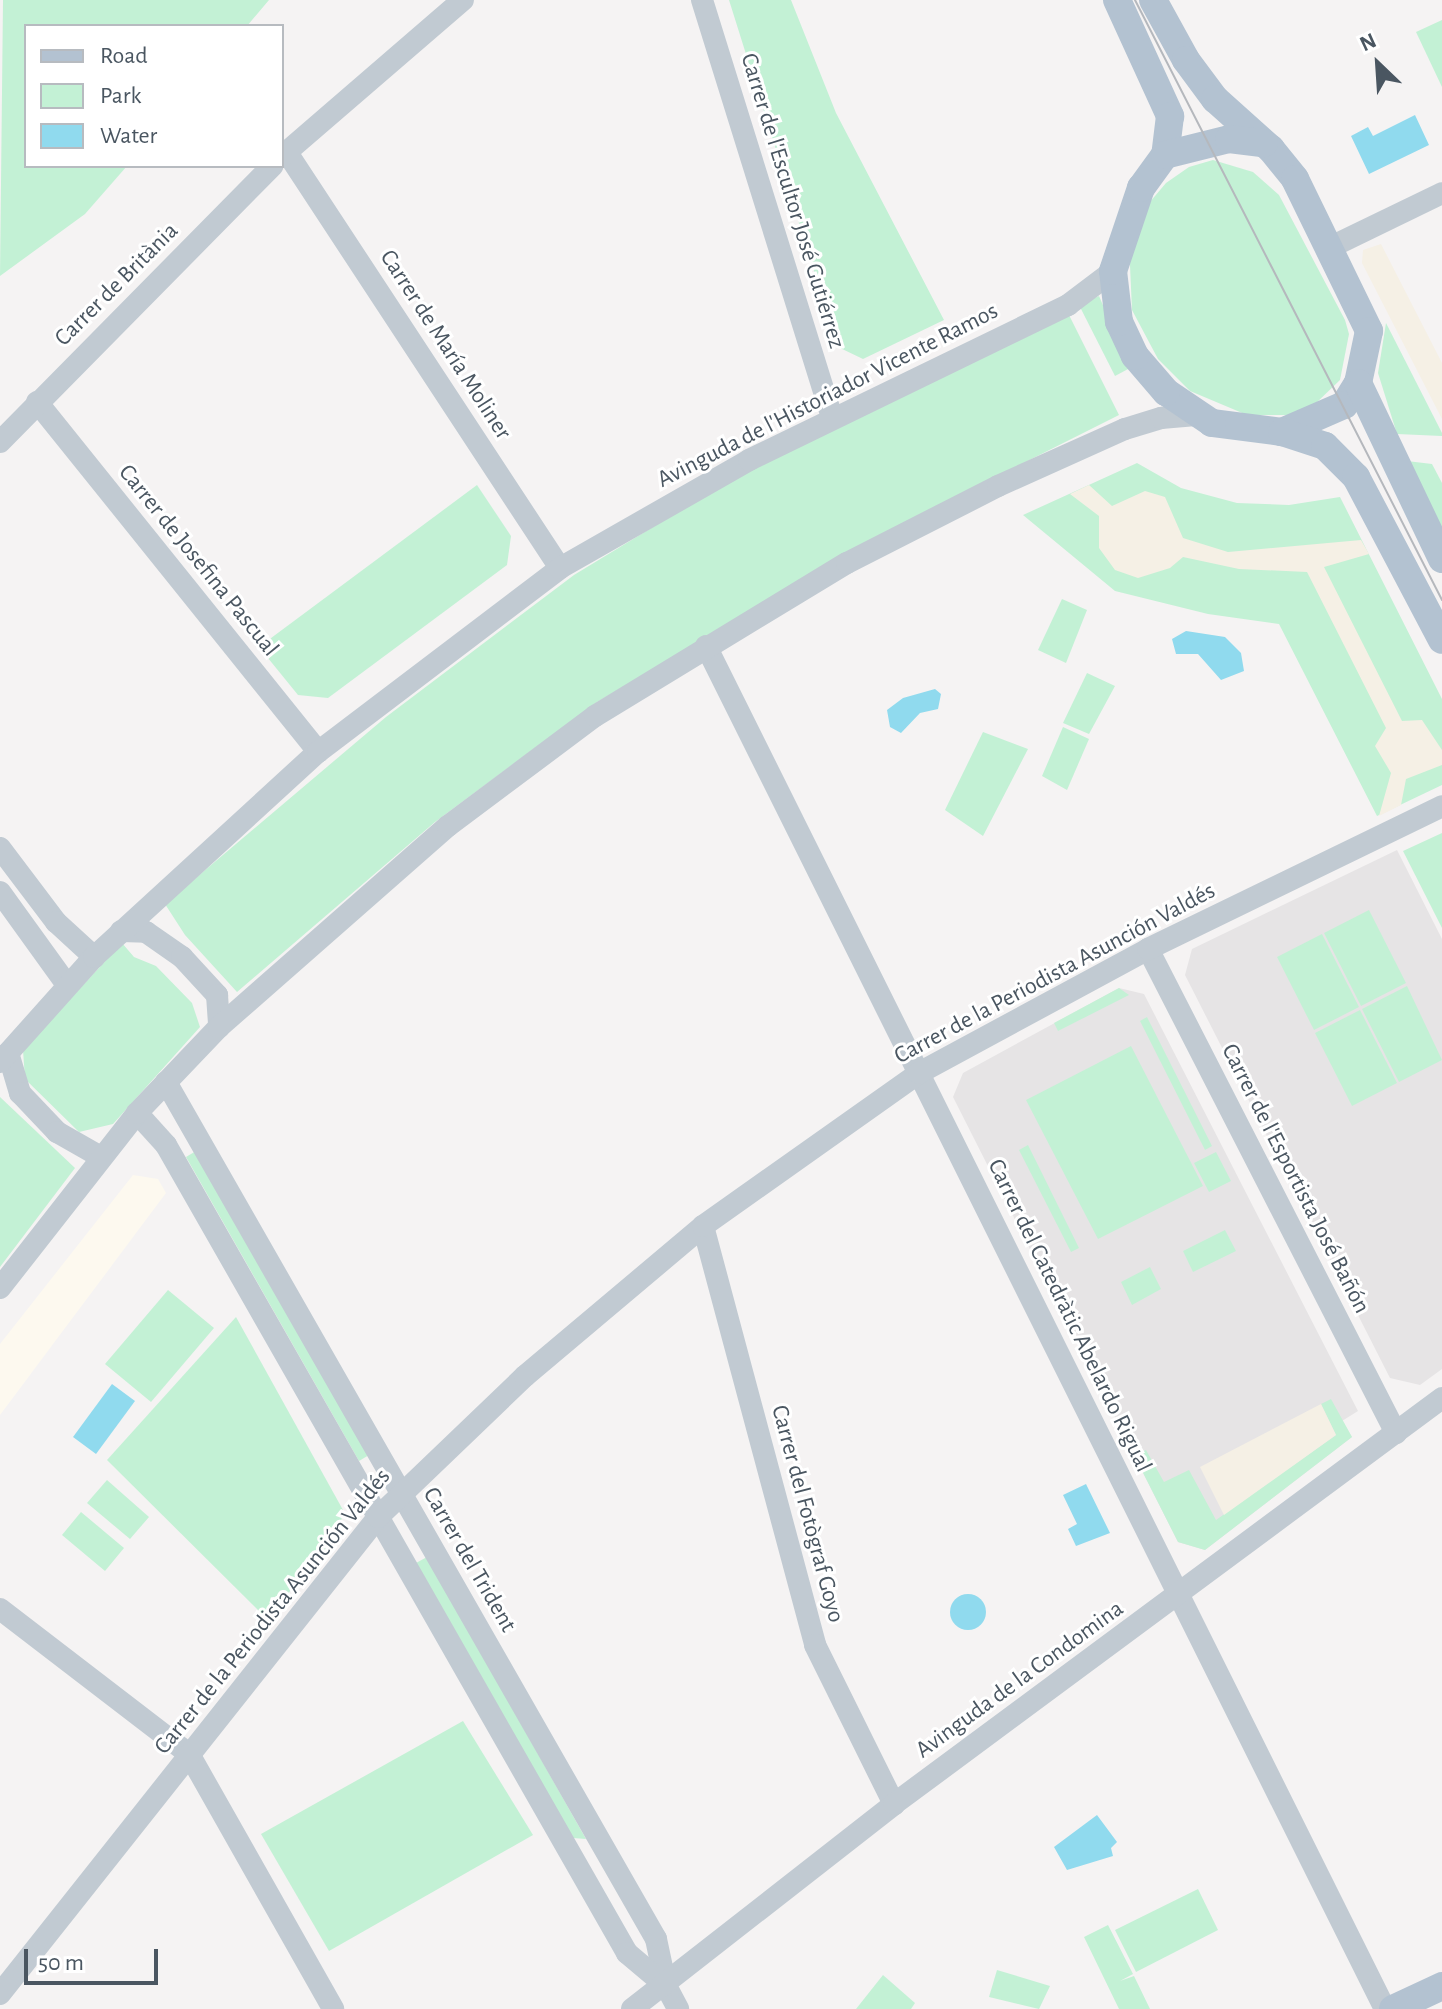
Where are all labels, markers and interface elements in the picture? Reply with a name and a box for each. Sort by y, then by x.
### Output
legend [24,24,284,168]
north arrow [1338,24,1418,104]
text: N [1356,29,1379,55]
text: Road [100,44,148,68]
street label: Carrer de l'Escultor José Gutiérrez [733,50,851,352]
text: Park [100,84,141,108]
text: Water [100,124,157,148]
street label: Carrer de Britània [49,217,185,353]
street label: Carrer de María Moliner [373,245,517,445]
street label: Avinguda de l'Historiador Vicente Ramos [653,297,1003,495]
street label: Carrer de Josefina Pascual [112,459,284,663]
street label: Carrer de la Periodista Asunción Valdés [890,877,1220,1071]
street label: Carrer de l'Esportista José Bañón [1214,1039,1376,1319]
street label: Carrer del Catedràtic Abelardo Rigual [981,1155,1157,1477]
street label: Carrer del Fotògraf Goyo [764,1402,850,1626]
street label: Carrer de la Periodista Asunción Valdés [149,1463,397,1761]
street label: Carrer del Trident [416,1483,522,1637]
street label: Avinguda de la Condomina [910,1595,1130,1765]
scale bar [28,1933,162,1983]
text: 50 m [38,1951,84,1975]

